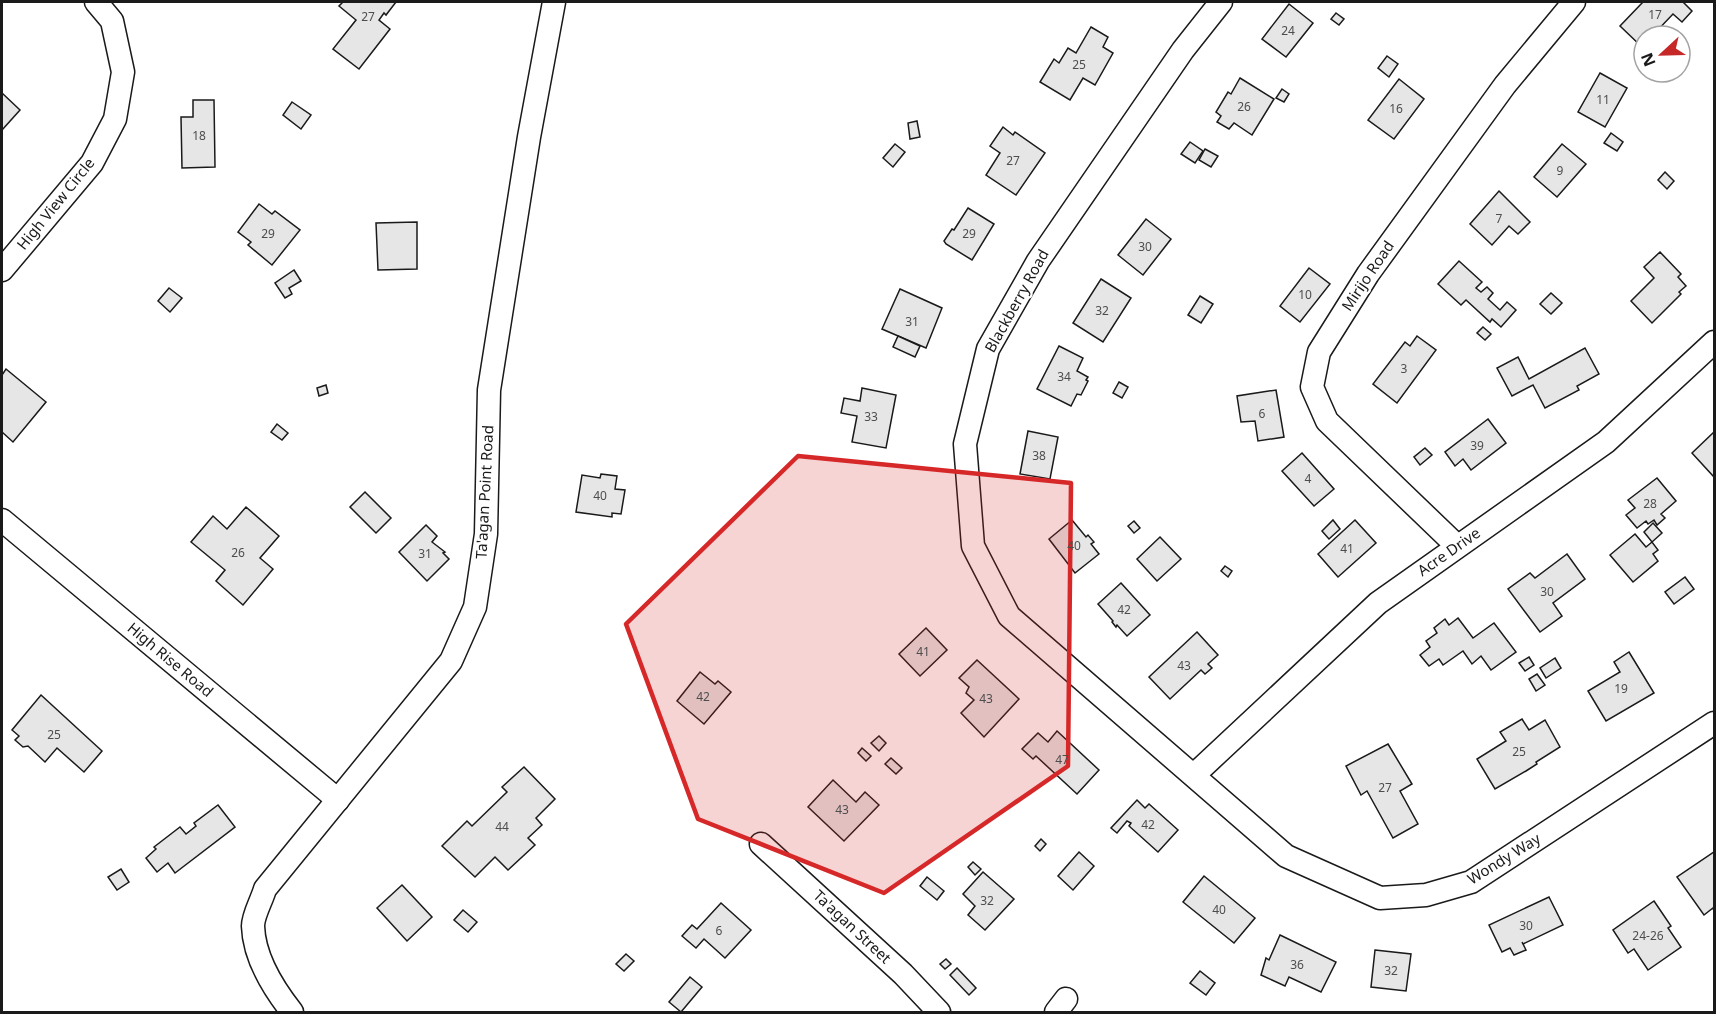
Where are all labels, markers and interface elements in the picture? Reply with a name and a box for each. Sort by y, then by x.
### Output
house number: 17 [1648,6,1662,23]
house number: 27 [361,8,375,25]
house number: 24 [1281,22,1295,39]
north arrow [1632,24,1692,84]
text: N [1635,49,1661,70]
house number: 25 [1072,56,1086,73]
house number: 11 [1596,91,1610,108]
house number: 26 [1237,98,1251,115]
house number: 16 [1389,100,1403,117]
house number: 18 [192,127,206,144]
house number: 27 [1006,152,1020,169]
street label: High View Circle [12,153,99,254]
house number: 9 [1557,162,1564,179]
house number: 7 [1496,210,1503,227]
house number: 29 [261,225,275,242]
house number: 29 [962,225,976,242]
street label: Mirijo Road [1336,237,1398,314]
house number: 30 [1138,238,1152,255]
street label: Blackberry Road [980,245,1053,356]
house number: 10 [1298,286,1312,303]
house number: 32 [1095,302,1109,319]
house number: 31 [905,313,919,330]
house number: 3 [1401,360,1408,377]
house number: 34 [1057,368,1071,385]
house number: 6 [1259,405,1266,422]
house number: 33 [864,408,878,425]
street label: Ta'agan Point Road [471,424,497,559]
house number: 39 [1470,437,1484,454]
house number: 38 [1032,447,1046,464]
house number: 4 [1305,470,1312,487]
house number: 40 [593,487,607,504]
house number: 28 [1643,495,1657,512]
street label: Acre Drive [1413,522,1484,580]
house number: 40 [1067,537,1081,554]
house number: 41 [1340,540,1354,557]
house number: 26 [231,544,245,561]
house number: 31 [418,545,432,562]
house number: 30 [1540,583,1554,600]
house number: 42 [1117,601,1131,618]
street label: High Rise Road [124,617,218,701]
house number: 41 [916,643,930,660]
house number: 43 [1177,657,1191,674]
house number: 19 [1614,680,1628,697]
house number: 42 [696,688,710,705]
house number: 43 [979,690,993,707]
house number: 25 [47,726,61,743]
house number: 25 [1512,743,1526,760]
house number: 47 [1055,751,1069,768]
house number: 27 [1378,779,1392,796]
house number: 43 [835,801,849,818]
house number: 42 [1141,816,1155,833]
house number: 44 [495,818,509,835]
street label: Wondy Way [1463,828,1544,888]
street label: Ta'agan Street [810,885,896,968]
house number: 32 [980,892,994,909]
house number: 40 [1212,901,1226,918]
house number: 30 [1519,917,1533,934]
house number: 6 [716,922,723,939]
house number: 24-26 [1632,927,1664,944]
house number: 36 [1290,956,1304,973]
house number: 32 [1384,962,1398,979]

